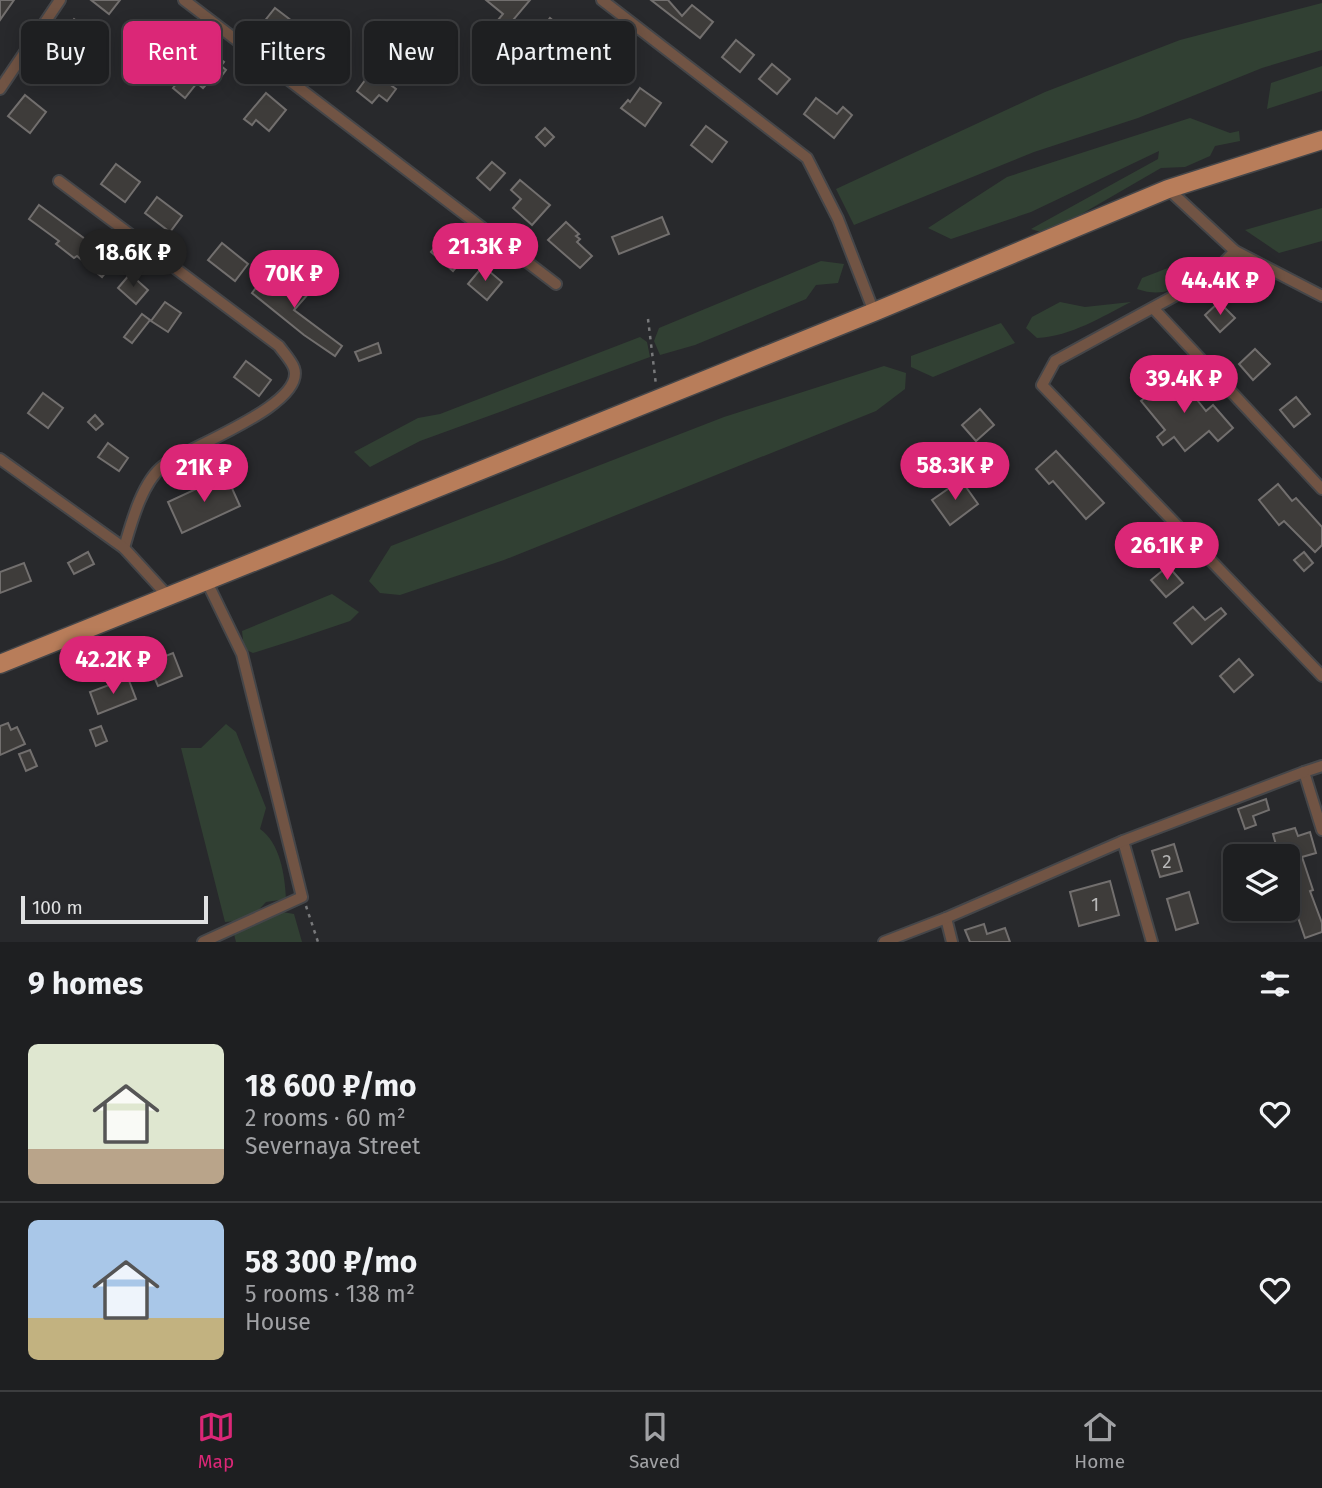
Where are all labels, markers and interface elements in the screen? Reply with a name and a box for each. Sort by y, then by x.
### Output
chip: Buy [21,21,109,84]
chip: Rent [123,21,221,84]
chip: Filters [235,21,350,84]
chip: New [364,21,458,84]
chip: Apartment [472,21,635,84]
pin: 21.3K ₽ [420,224,550,283]
pin: 18.6K ₽ [68,230,198,289]
text: 21.3K ₽ [448,232,522,260]
text: 18.6K ₽ [95,238,171,266]
pin: 70K ₽ [245,250,343,310]
pin: 44.4K ₽ [1155,258,1285,317]
text: 70K ₽ [265,259,323,287]
text: 44.4K ₽ [1181,266,1259,294]
pin: 39.4K ₽ [1119,356,1249,415]
text: 39.4K ₽ [1146,364,1222,392]
pin: 58.3K ₽ [890,442,1020,502]
pin: 21K ₽ [155,444,253,504]
text: 58.3K ₽ [916,451,994,479]
text: 21K ₽ [176,453,232,481]
pin: 26.1K ₽ [1102,522,1232,582]
text: 26.1K ₽ [1131,531,1203,559]
pin: 42.2K ₽ [48,636,178,696]
text: 42.2K ₽ [75,645,151,673]
map controls [1223,844,1300,921]
button: layers [1223,844,1300,921]
house number: 2 [1162,850,1172,873]
scale bar [21,893,208,925]
house number: 1 [1091,893,1099,916]
text: 100 m [32,896,83,919]
icon: filters [1256,965,1294,1003]
text: 9 homes [28,966,143,1002]
text: 18 600 ₽/mo [245,1068,417,1104]
icon: home [84,1072,168,1156]
icon: heart [1256,1095,1294,1133]
text: 2 rooms · 60 m² [245,1104,406,1132]
text: Severnaya Street [245,1132,420,1160]
text: 58 300 ₽/mo [245,1244,417,1280]
icon: home [84,1248,168,1332]
icon: heart [1256,1271,1294,1309]
text: 5 rooms · 138 m² [245,1280,415,1308]
text: House [245,1308,311,1336]
tab: Map [197,1408,235,1473]
tab: Saved [629,1408,680,1473]
tab: Home [1074,1408,1125,1473]

